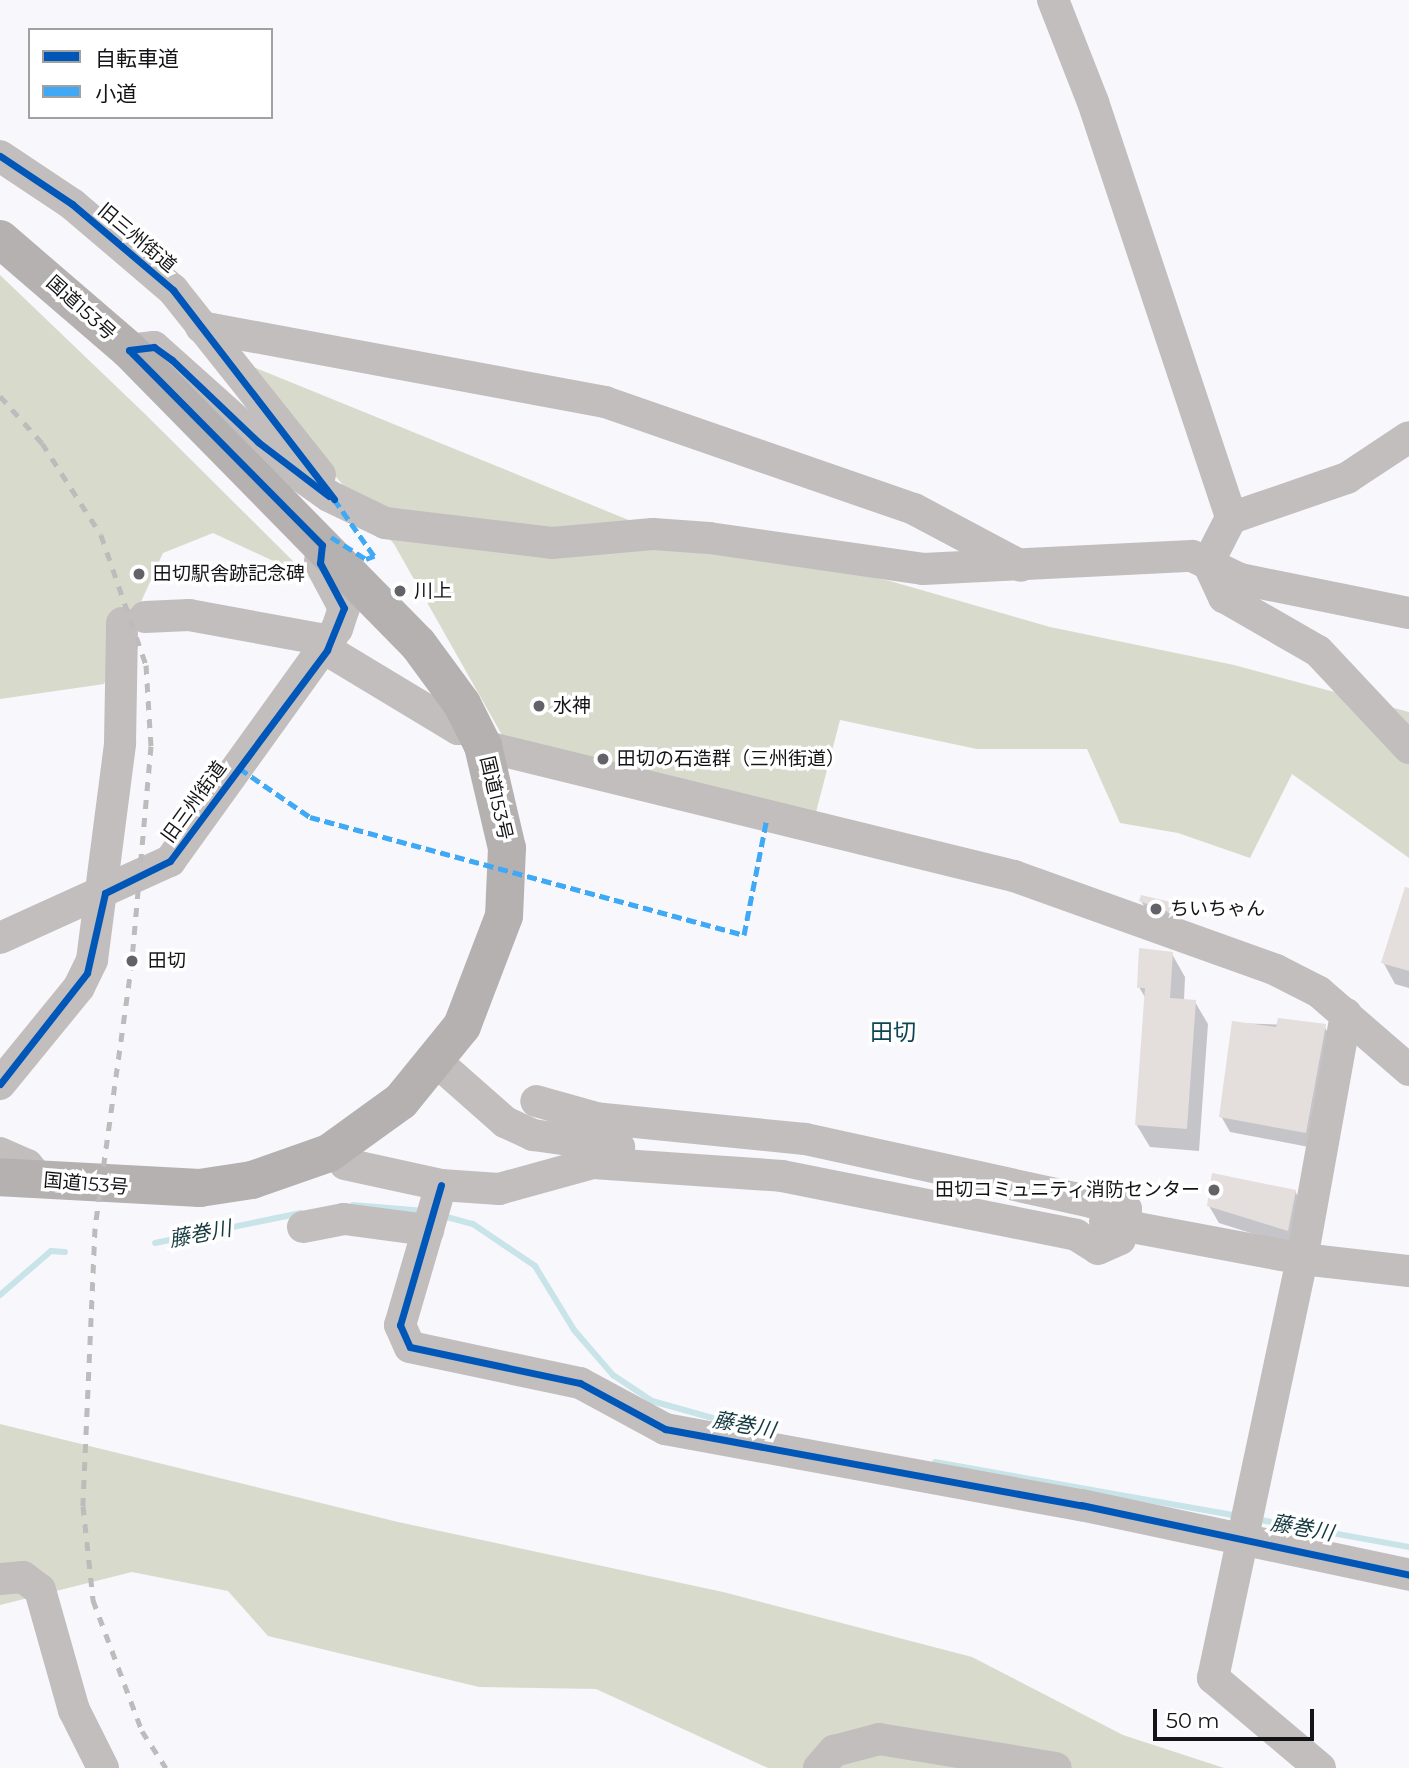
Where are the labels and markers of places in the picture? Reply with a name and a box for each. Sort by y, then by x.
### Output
place label: 田切駅舎跡記念碑 [153,563,305,585]
marker: 田切駅舎跡記念碑 [131,566,147,582]
place label: 川上 [414,580,452,602]
marker: 川上 [392,583,408,599]
place label: 水神 [553,695,591,717]
marker: 水神 [531,698,547,714]
place label: 田切の石造群（三州街道） [617,748,845,770]
marker: 田切の石造群（三州街道） [595,751,611,767]
place label: ちいちゃん [1170,898,1265,920]
marker: ちいちゃん [1148,901,1164,917]
place label: 田切 [148,950,186,972]
marker: 田切 [122,951,142,971]
place label: 田切コミュニティ消防センター [934,1179,1200,1201]
marker: 田切コミュニティ消防センター [1206,1182,1222,1198]

